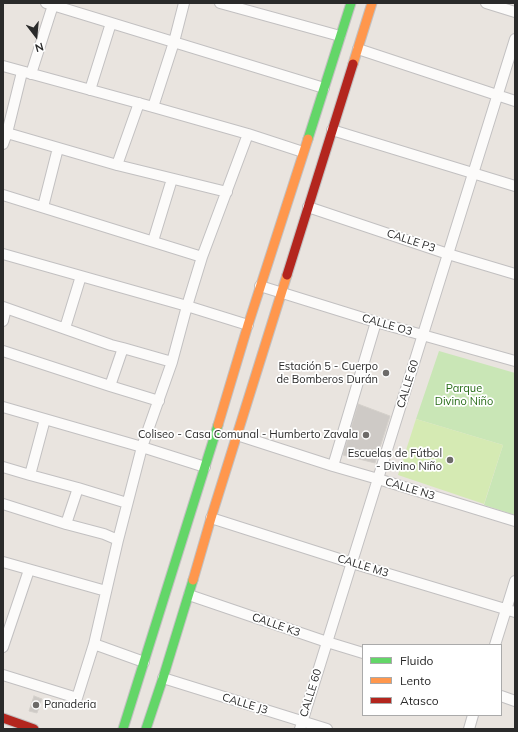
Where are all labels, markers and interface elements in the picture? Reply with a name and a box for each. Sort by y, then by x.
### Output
north arrow [16,16,56,56]
text: N [33,40,45,55]
street label: CALLE P3 [385,227,437,255]
street label: CALLE O3 [360,312,414,338]
street label: CALLE 60 [394,358,422,410]
place label: Estación 5 - Cuerpo de Bomberos Durán [276,360,378,386]
marker: Estación 5 - Cuerpo de Bomberos Durán [381,368,391,378]
park label: Parque Divino Niño [435,382,493,408]
place label: Coliseo - Casa Comunal - Humberto Zavala [138,428,358,442]
marker: Coliseo - Casa Comunal - Humberto Zavala [361,430,371,440]
place label: Escuelas de Fútbol - Divino Niño [348,447,442,473]
marker: Escuelas de Fútbol - Divino Niño [445,455,455,465]
street label: CALLE N3 [383,475,437,503]
street label: CALLE M3 [336,552,390,580]
street label: CALLE K3 [250,611,302,639]
legend [362,644,502,716]
text: Fluido [400,653,433,668]
street label: CALLE 60 [297,667,325,719]
text: Lento [400,673,431,688]
street label: CALLE J3 [221,691,269,717]
text: Atasco [400,693,439,708]
place label: Panaderia [44,698,96,712]
marker: Panaderia [31,700,41,710]

